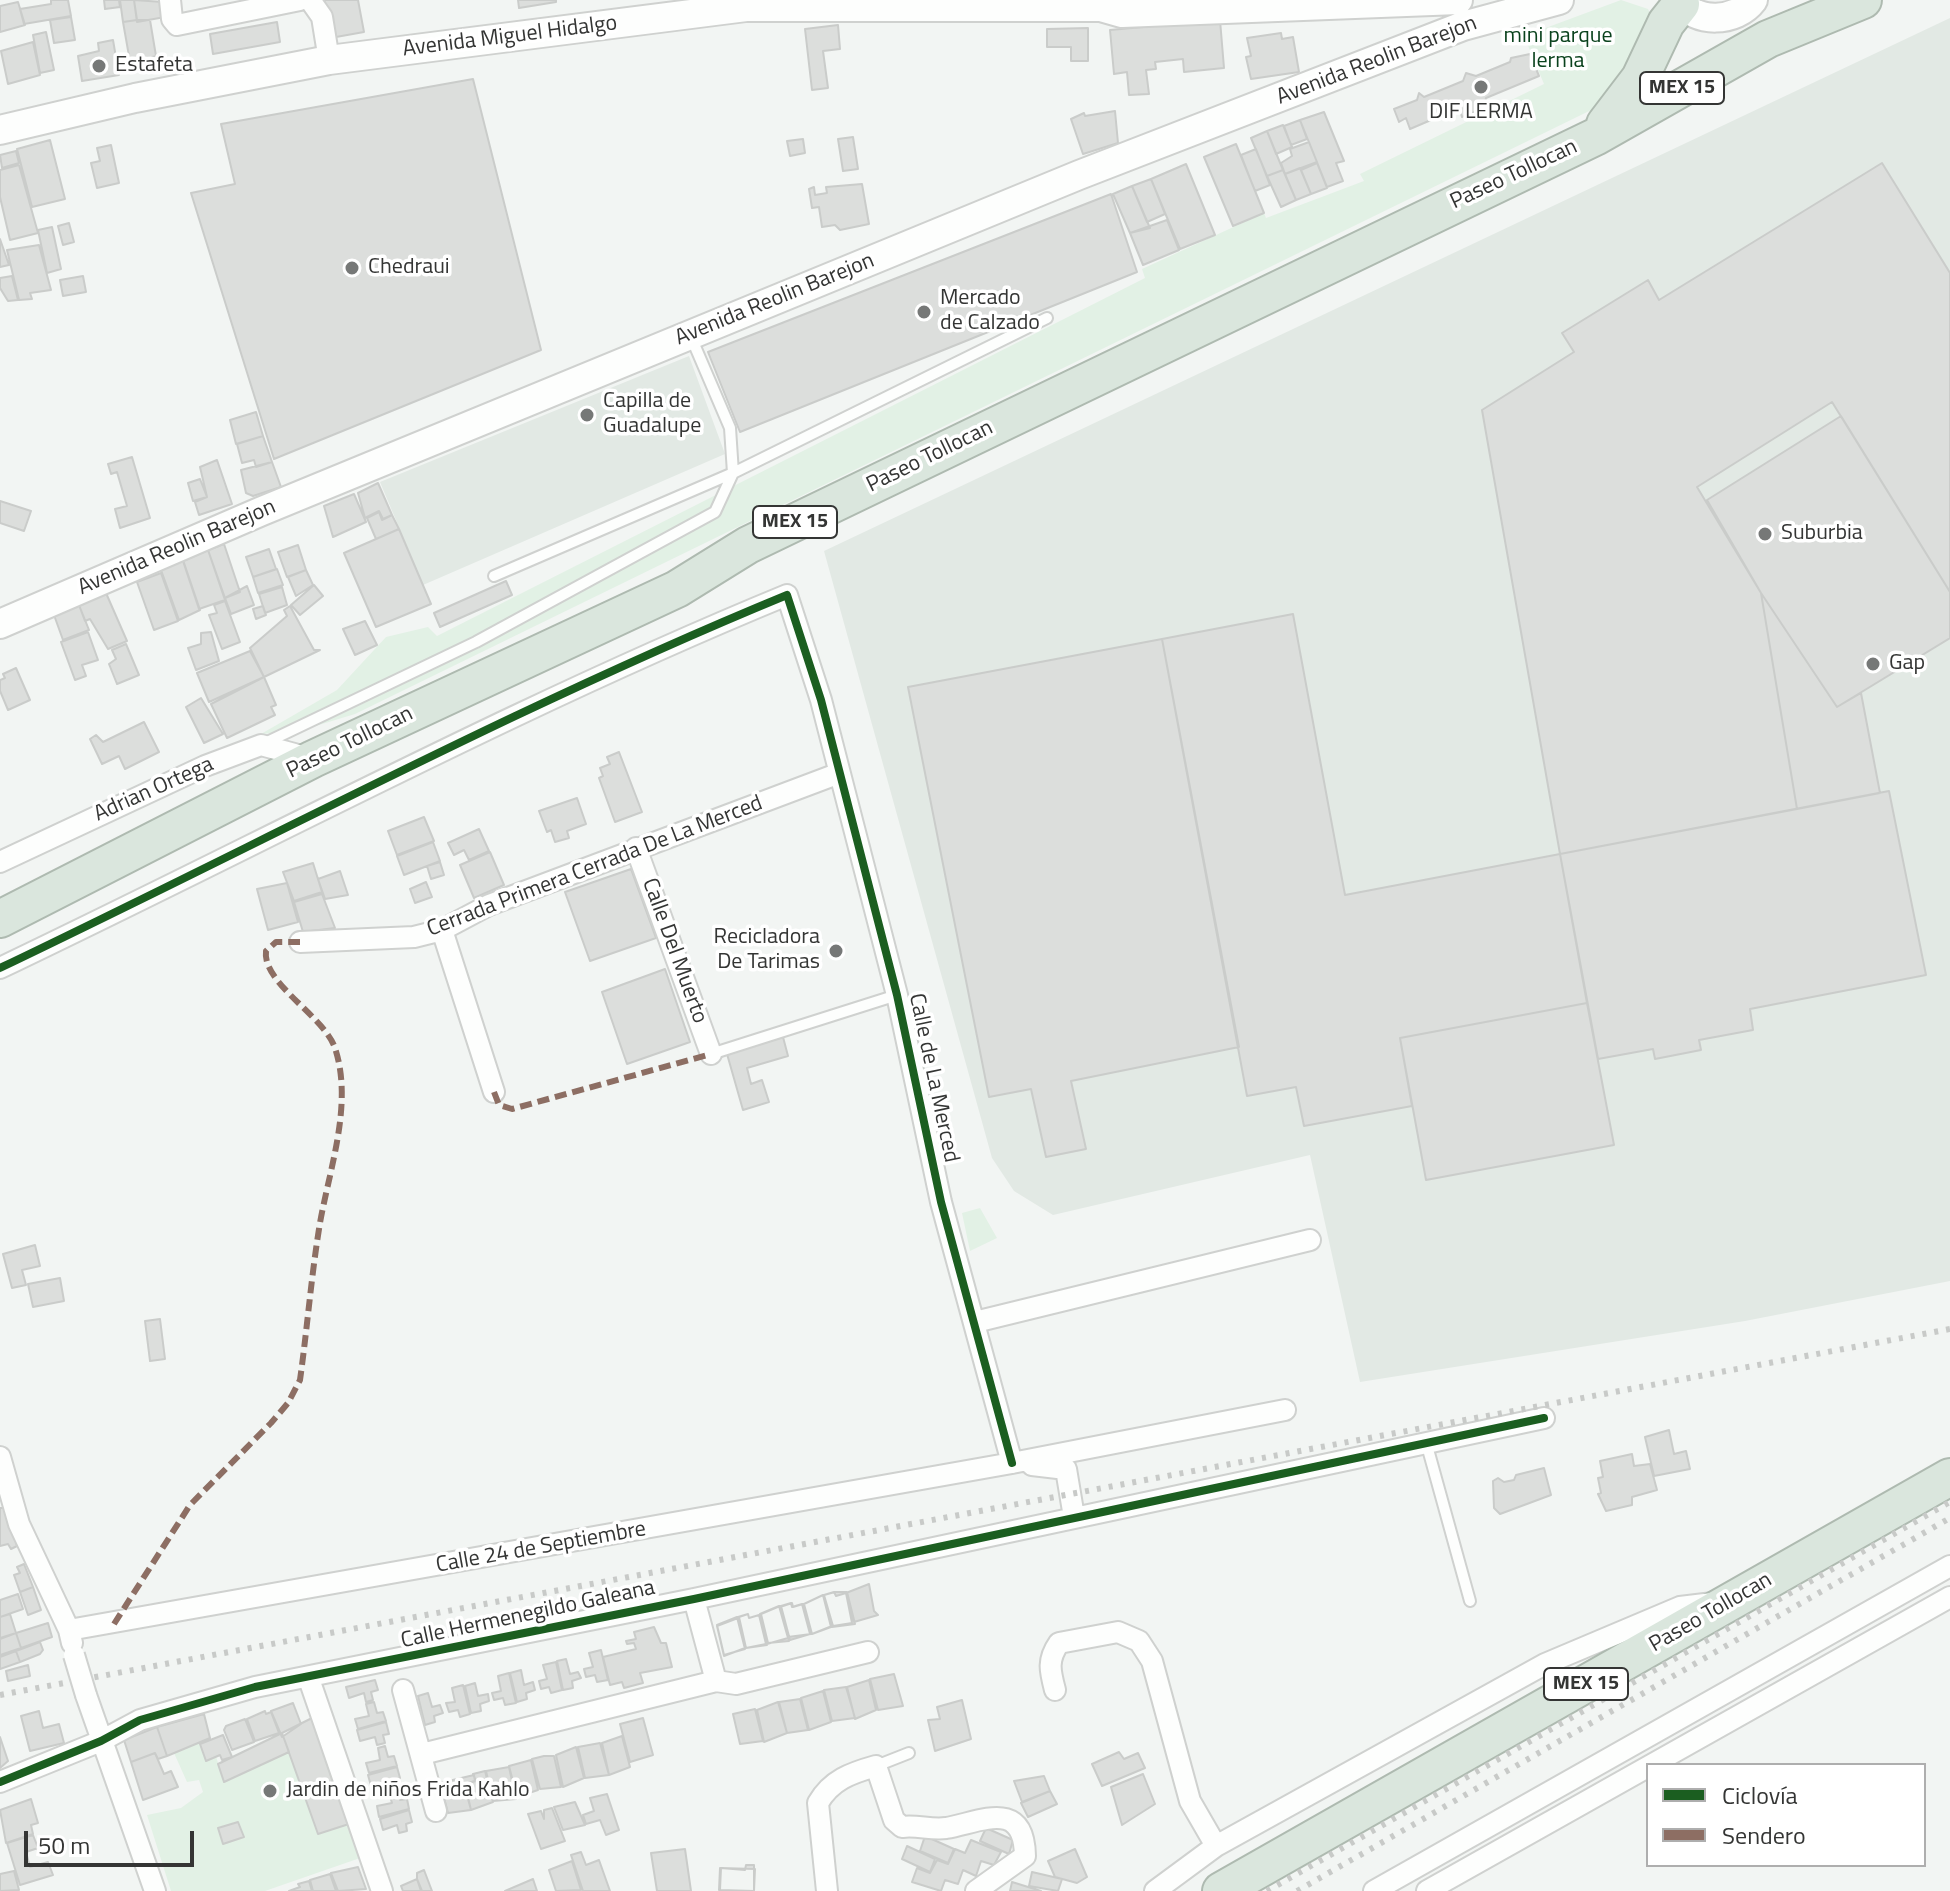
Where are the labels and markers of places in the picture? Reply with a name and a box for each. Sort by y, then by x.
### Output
place label: Estafeta [115,53,193,79]
marker: Estafeta [90,57,108,75]
marker: DIF LERMA [1472,78,1490,96]
place label: DIF LERMA [1429,100,1533,126]
place label: Chedraui [368,255,450,281]
marker: Chedraui [343,259,361,277]
place label: Mercado de Calzado [940,286,1040,338]
marker: Mercado de Calzado [915,303,933,321]
place label: Capilla de Guadalupe [603,389,701,440]
marker: Capilla de Guadalupe [578,406,596,424]
place label: Suburbia [1781,521,1863,547]
marker: Suburbia [1756,525,1774,543]
place label: Gap [1889,651,1925,677]
marker: Gap [1864,655,1882,673]
place label: Recicladora De Tarimas [714,925,820,976]
marker: Recicladora De Tarimas [827,942,845,960]
place label: Jardin de niños Frida Kahlo [286,1778,530,1804]
marker: Jardin de niños Frida Kahlo [261,1782,279,1800]

